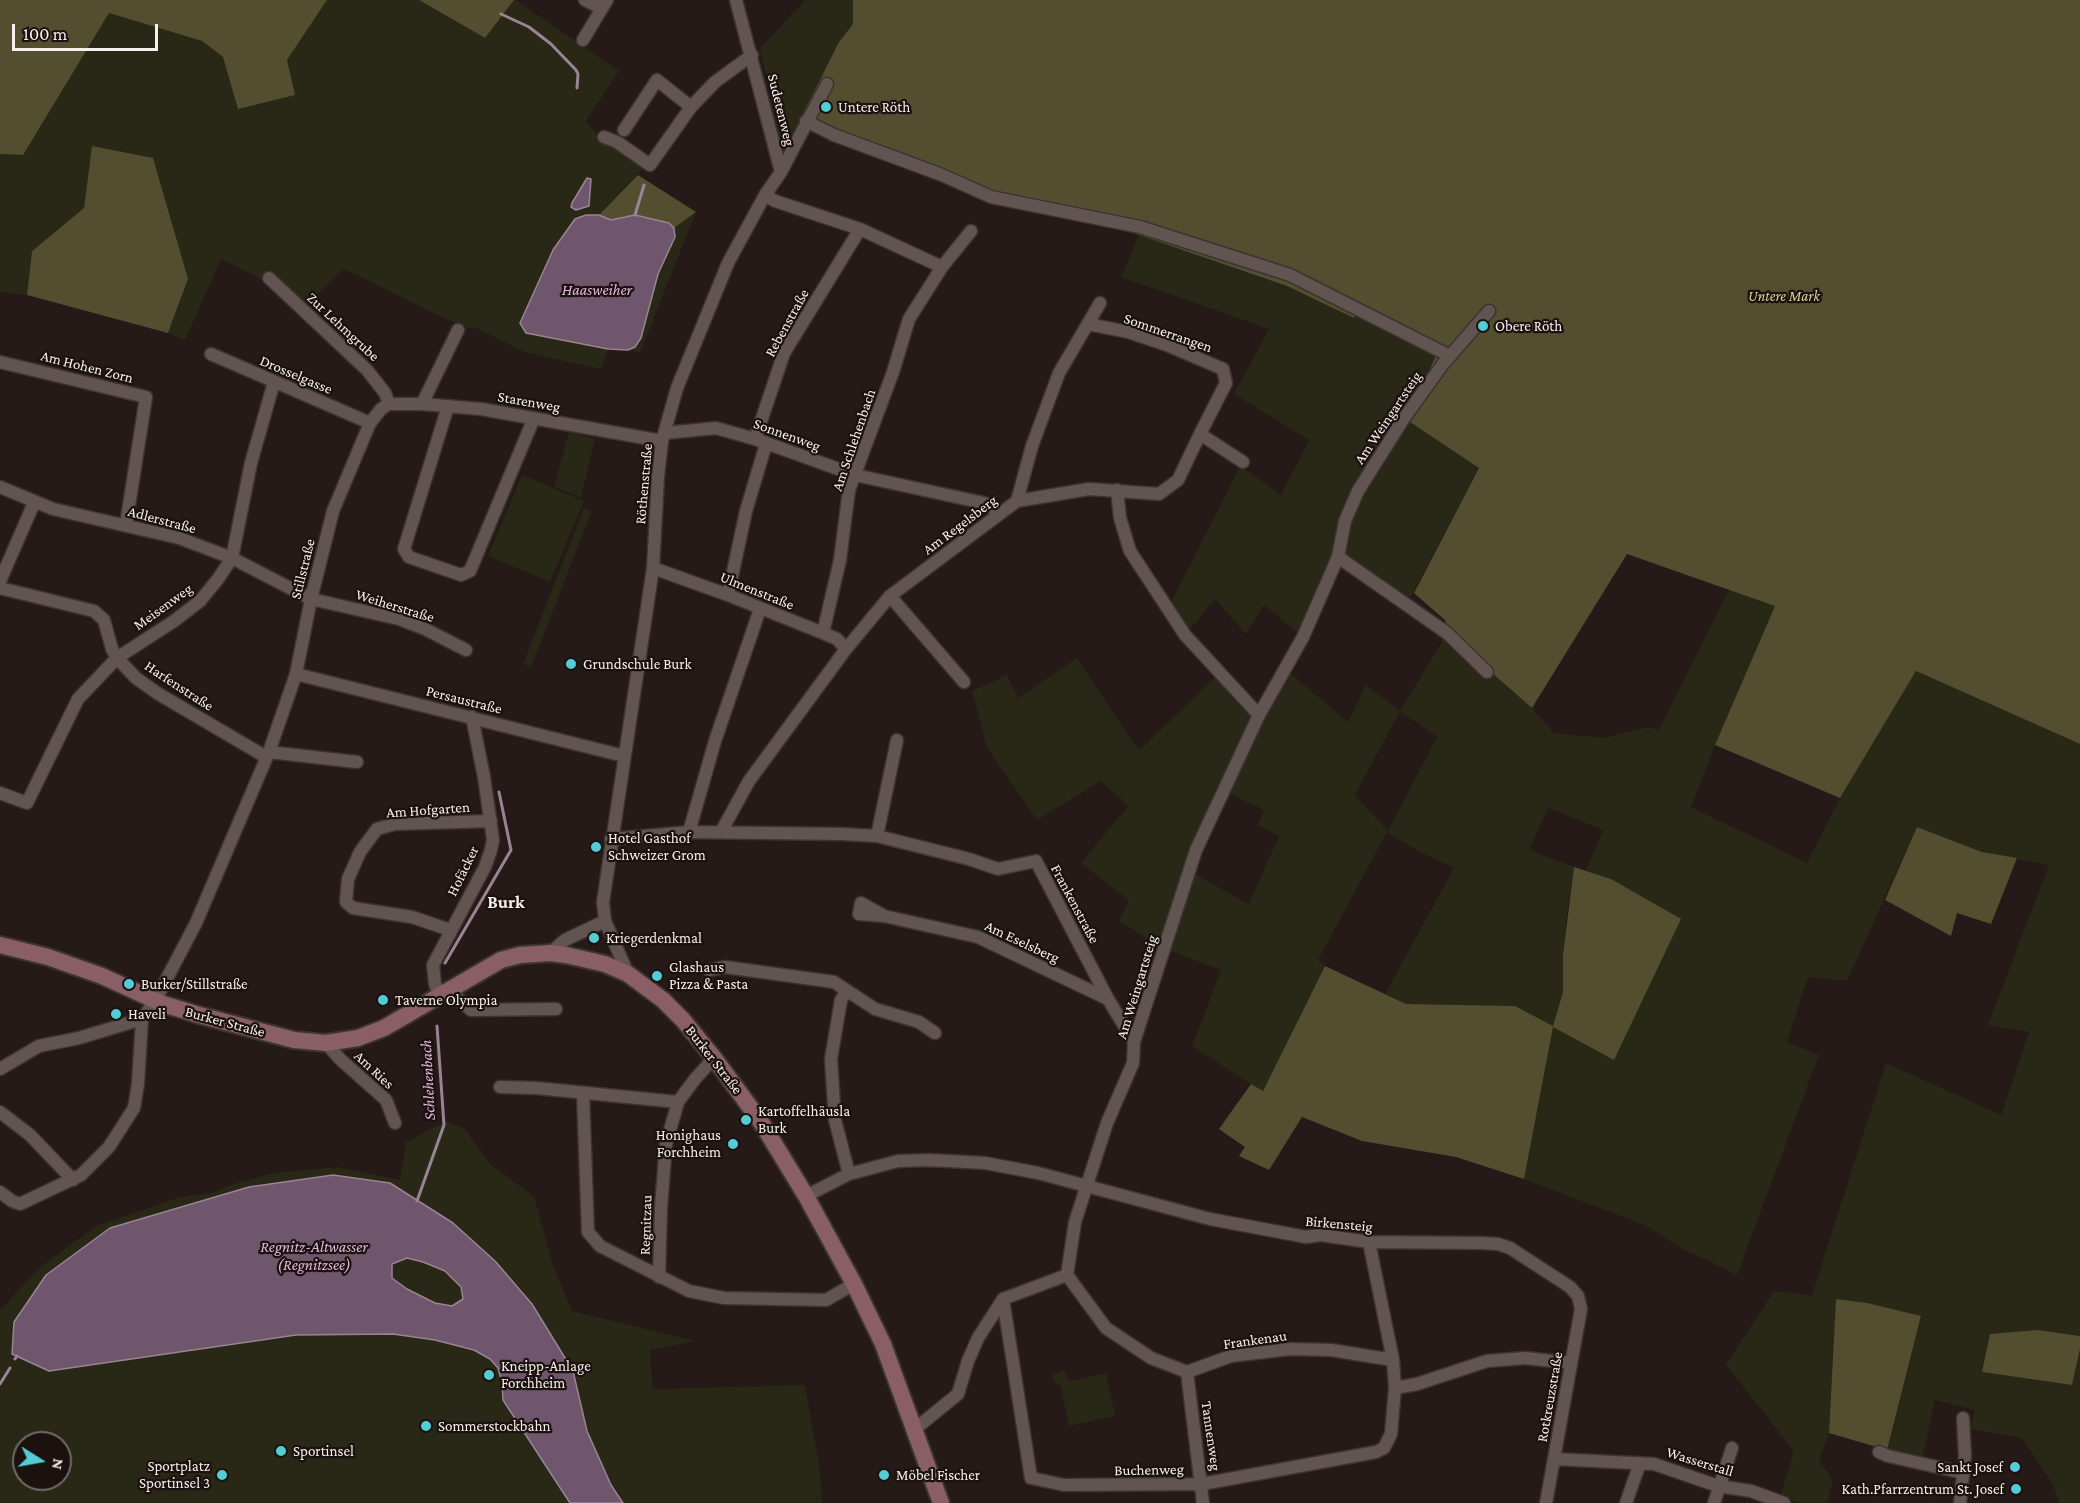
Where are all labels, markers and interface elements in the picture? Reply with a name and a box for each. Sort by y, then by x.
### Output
scale bar [15,12,160,50]
text: 100 m [23,24,67,44]
street label: Sudetenweg [763,72,799,148]
place label: Untere Röth [838,98,910,116]
marker: Untere Röth [819,100,833,114]
water label: Haasweiher [562,280,632,300]
street label: Rebenstraße [761,286,813,360]
park label: Untere Mark [1748,287,1820,305]
street label: Zur Lehmgrube [303,289,383,365]
street label: Sommerrangen [1121,309,1215,357]
place label: Obere Röth [1495,317,1562,335]
marker: Obere Röth [1476,319,1490,333]
street label: Am Hohen Zorn [39,347,135,387]
street label: Drosselgasse [257,352,335,398]
street label: Am Weingartsteig [1350,368,1426,468]
street label: Am Schlehenbach [828,387,880,493]
street label: Starenweg [496,388,562,416]
street label: Sonnenweg [751,415,823,455]
street label: Röthenstraße [632,443,656,525]
street label: Am Regelsberg [919,491,1001,559]
street label: Adlerstraße [126,502,198,538]
street label: Stillstraße [287,537,319,601]
street label: Ulmenstraße [717,568,797,614]
street label: Meisenweg [130,580,196,634]
street label: Weiherstraße [353,586,437,626]
place label: Grundschule Burk [583,655,692,673]
street label: Harfenstraße [141,657,217,715]
marker: Grundschule Burk [564,657,578,671]
street label: Persaustraße [424,682,504,718]
street label: Am Hofgarten [385,798,471,822]
place label: Hotel Gasthof Schweizer Grom [608,829,706,864]
marker: Hotel Gasthof Schweizer Grom [589,840,603,854]
street label: Hofäcker [443,843,483,899]
street label: Frankenstraße [1047,861,1103,947]
district label: Burk [487,891,525,913]
street label: Am Eselsberg [982,917,1062,967]
place label: Kriegerdenkmal [606,929,702,947]
marker: Kriegerdenkmal [587,931,601,945]
street label: Am Weingartsteig [1113,933,1161,1041]
place label: Glashaus Pizza & Pasta [669,958,748,993]
marker: Glashaus Pizza & Pasta [650,969,664,983]
place label: Burker/Stillstraße [141,975,248,993]
marker: Burker/Stillstraße [122,977,136,991]
place label: Taverne Olympia [395,991,497,1009]
marker: Taverne Olympia [376,993,390,1007]
street label: Burker Straße [183,1003,267,1041]
place label: Haveli [128,1005,166,1023]
marker: Haveli [109,1007,123,1021]
street label: Burker Straße [682,1022,746,1098]
water label: Schlehenbach [416,1039,440,1121]
street label: Am Ries [350,1047,398,1093]
place label: Kartoffelhäusla Burk [758,1102,850,1137]
marker: Kartoffelhäusla Burk [739,1113,753,1127]
place label: Honighaus Forchheim [656,1126,721,1161]
marker: Honighaus Forchheim [726,1137,740,1151]
street label: Regnitzau [636,1195,656,1255]
street label: Birkensteig [1305,1212,1373,1236]
water label: Regnitz-Altwasser (Regnitzsee) [260,1237,368,1275]
street label: Frankenau [1222,1327,1288,1353]
street label: Rotkreuzstraße [1533,1350,1567,1444]
place label: Kneipp-Anlage Forchheim [501,1357,591,1392]
marker: Kneipp-Anlage Forchheim [482,1368,496,1382]
street label: Tannenweg [1197,1400,1225,1472]
place label: Sommerstockbahn [438,1417,551,1435]
marker: Sommerstockbahn [419,1419,433,1433]
north arrow [12,1431,72,1491]
place label: Sportinsel [293,1442,354,1460]
street label: Wasserstall [1664,1443,1736,1481]
marker: Sportinsel [274,1444,288,1458]
text: N [49,1457,68,1471]
place label: Sportplatz Sportinsel 3 [139,1457,210,1492]
place label: Sankt Josef [1937,1458,2003,1476]
street label: Buchenweg [1114,1460,1184,1480]
marker: Sankt Josef [2008,1460,2022,1474]
place label: Möbel Fischer [896,1466,980,1484]
marker: Sportplatz Sportinsel 3 [215,1468,229,1482]
marker: Möbel Fischer [877,1468,891,1482]
place label: Kath.Pfarrzentrum St. Josef [1841,1480,2004,1498]
marker: Kath.Pfarrzentrum St. Josef [2009,1482,2023,1496]

